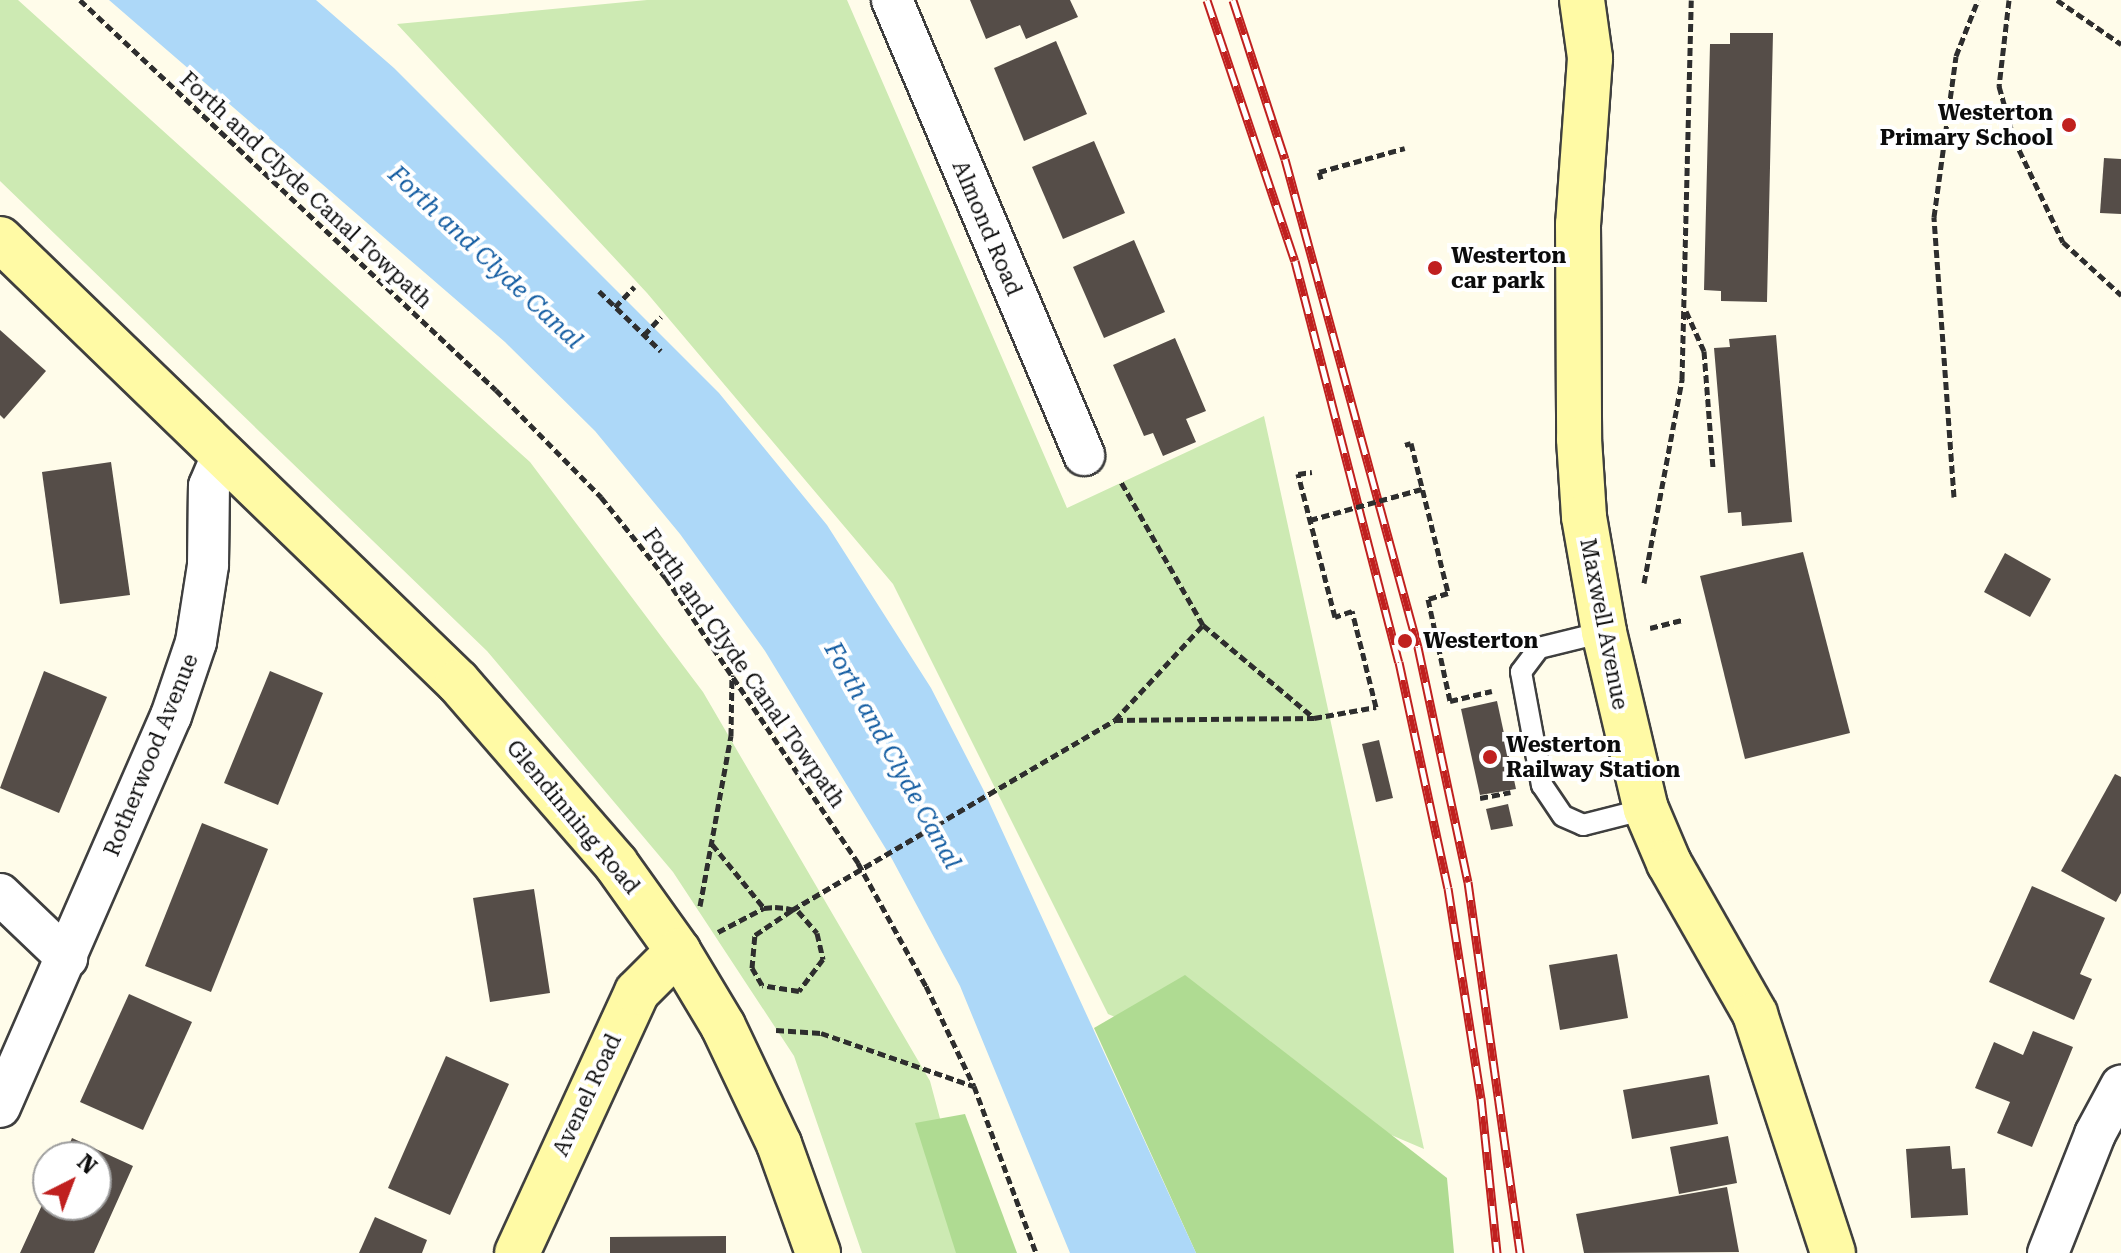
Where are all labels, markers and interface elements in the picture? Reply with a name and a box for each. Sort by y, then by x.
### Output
street label: Forth and Clyde Canal Towpath [175,66,437,314]
place label: Westerton Primary School [1880,99,2053,150]
marker: Westerton Primary School [2060,116,2078,134]
street label: Almond Road [947,157,1027,299]
water label: Forth and Clyde Canal [382,161,588,355]
place label: Westerton car park [1451,242,1566,294]
marker: Westerton car park [1426,259,1444,277]
street label: Forth and Clyde Canal Towpath [637,523,851,813]
street label: Maxwell Avenue [1574,536,1634,712]
place label: Westerton [1423,628,1538,654]
marker: Westerton [1394,630,1416,652]
water label: Forth and Clyde Canal [818,638,966,874]
street label: Rotherwood Avenue [98,650,204,860]
place label: Westerton Railway Station [1506,731,1680,782]
street label: Glendinning Road [501,735,645,899]
marker: Westerton Railway Station [1481,748,1499,766]
street label: Avenel Road [547,1030,627,1160]
north arrow [32,1141,112,1221]
text: N [72,1149,102,1179]

